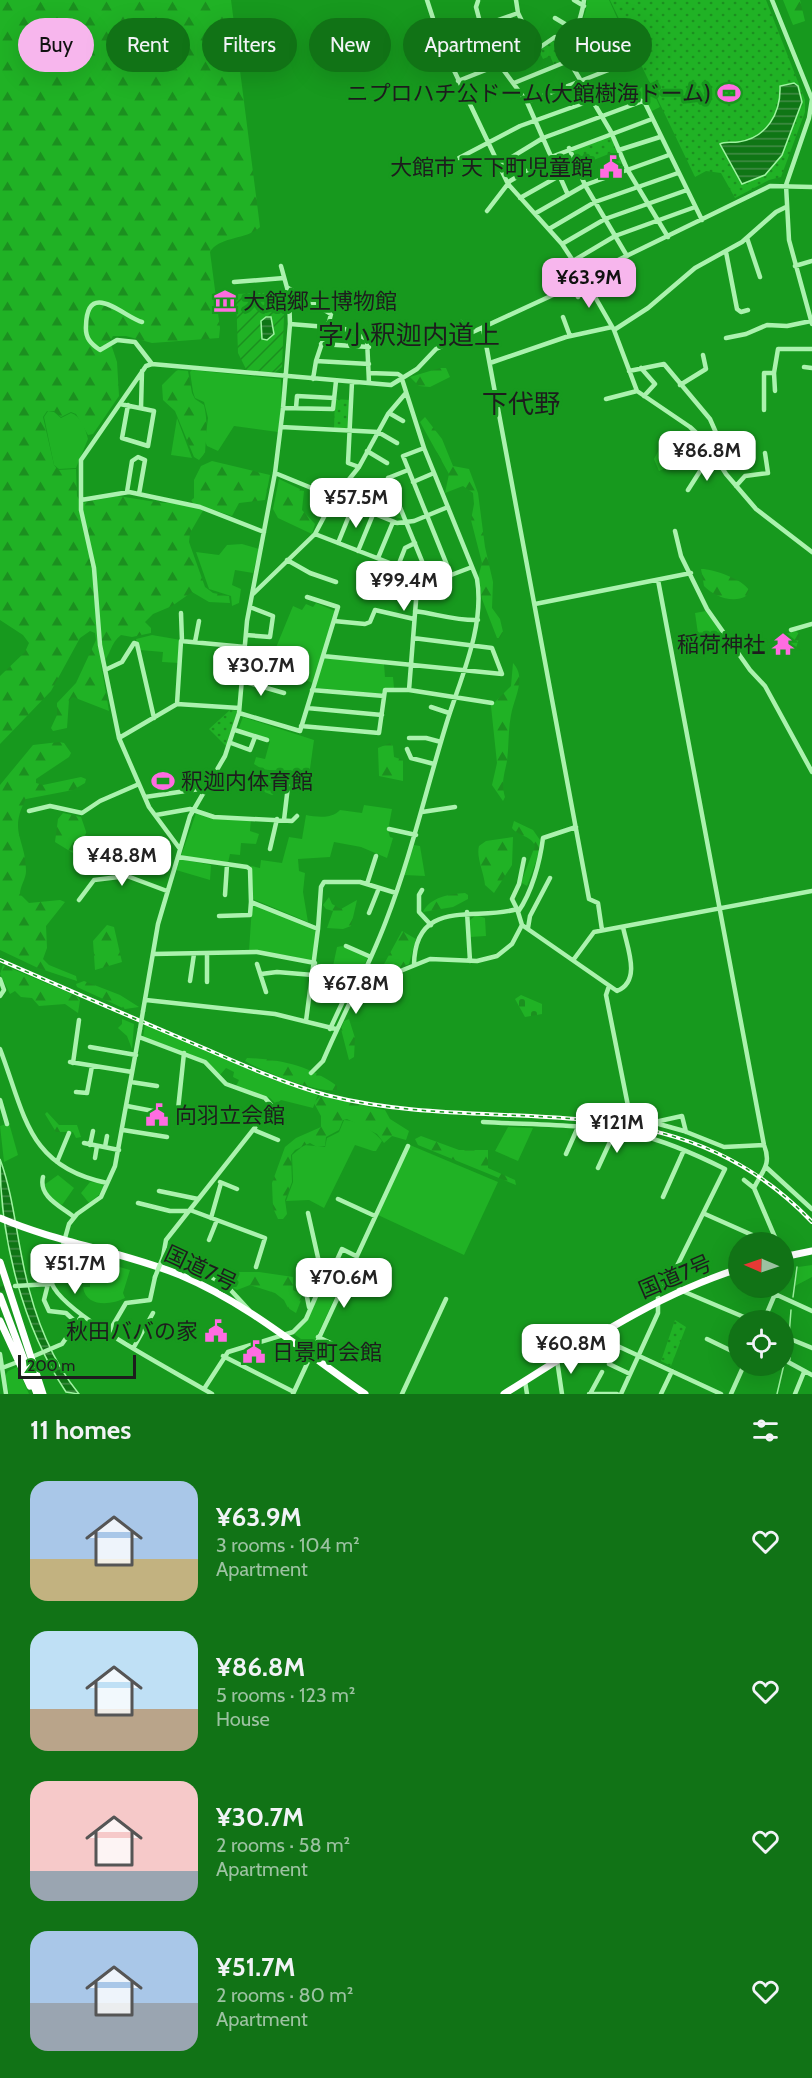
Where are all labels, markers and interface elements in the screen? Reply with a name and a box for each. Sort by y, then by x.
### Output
chip: Buy [18,18,94,72]
chip: Rent [106,18,190,72]
chip: Filters [202,18,297,72]
chip: New [309,18,391,72]
chip: Apartment [403,18,542,72]
chip: House [554,18,652,72]
place label: ニプロハチ公ドーム(大館樹海ドーム) [347,80,711,107]
sports icon: ニプロハチ公ドーム(大館樹海ドーム) [716,80,742,106]
place label: 大館市 天下町児童館 [390,154,593,181]
public building icon: 大館市 天下町児童館 [598,154,624,180]
pin: ¥63.9M [540,258,638,309]
text: ¥63.9M [556,265,622,289]
museum icon: 大館郷土博物館 [212,288,238,314]
place label: 大館郷土博物館 [243,288,397,315]
district label: 字小釈迦内道上 [318,319,500,351]
district label: 下代野 [482,388,560,420]
pin: ¥86.8M [658,431,756,482]
text: ¥86.8M [673,438,741,462]
pin: ¥57.5M [307,478,405,529]
text: ¥57.5M [324,485,388,509]
pin: ¥99.4M [355,561,453,612]
text: ¥99.4M [370,568,438,592]
place label: 稲荷神社 [677,631,765,658]
temple icon: 稲荷神社 [770,631,796,657]
pin: ¥30.7M [212,646,310,697]
text: ¥30.7M [227,653,295,677]
sports icon: 釈迦内体育館 [150,768,176,794]
place label: 釈迦内体育館 [181,768,313,795]
pin: ¥48.8M [73,836,171,887]
text: ¥48.8M [87,843,157,867]
pin: ¥67.8M [307,964,405,1015]
text: ¥67.8M [323,971,389,995]
public building icon: 向羽立会館 [144,1102,170,1128]
place label: 向羽立会館 [175,1102,285,1129]
pin: ¥121M [575,1103,659,1154]
text: ¥121M [590,1110,644,1134]
north arrow [728,1232,794,1298]
map controls [728,1232,794,1376]
street label: 国道7号 [160,1240,241,1297]
pin: ¥51.7M [26,1244,124,1295]
street label: 国道7号 [634,1249,716,1304]
text: ¥51.7M [44,1251,106,1275]
pin: ¥70.6M [295,1258,393,1309]
text: ¥70.6M [310,1265,378,1289]
button: locate [728,1310,794,1376]
place label: 秋田ババの家 [66,1318,198,1345]
public building icon: 秋田ババの家 [203,1318,229,1344]
pin: ¥60.8M [522,1324,620,1375]
text: ¥60.8M [536,1331,606,1355]
public building icon: 日景町会館 [241,1339,267,1365]
place label: 日景町会館 [272,1339,382,1366]
scale bar [18,1352,136,1380]
text: 200 m [27,1356,75,1375]
text: 11 homes [30,1414,131,1446]
icon: filters [749,1414,782,1447]
text: ¥63.9M [216,1501,302,1533]
icon: home [78,1505,150,1577]
icon: heart [749,1525,782,1558]
text: 3 rooms · 104 m² [216,1533,360,1557]
text: Apartment [216,1557,308,1581]
text: ¥86.8M [216,1651,305,1683]
icon: home [78,1655,150,1727]
icon: heart [749,1675,782,1708]
text: 5 rooms · 123 m² [216,1683,355,1707]
text: House [216,1707,270,1731]
text: ¥30.7M [216,1801,304,1833]
icon: home [78,1805,150,1877]
icon: heart [749,1825,782,1858]
text: 2 rooms · 58 m² [216,1833,350,1857]
text: Apartment [216,1857,308,1881]
text: ¥51.7M [216,1951,295,1983]
icon: home [78,1955,150,2027]
icon: heart [749,1975,782,2008]
text: 2 rooms · 80 m² [216,1983,353,2007]
text: Apartment [216,2007,308,2031]

